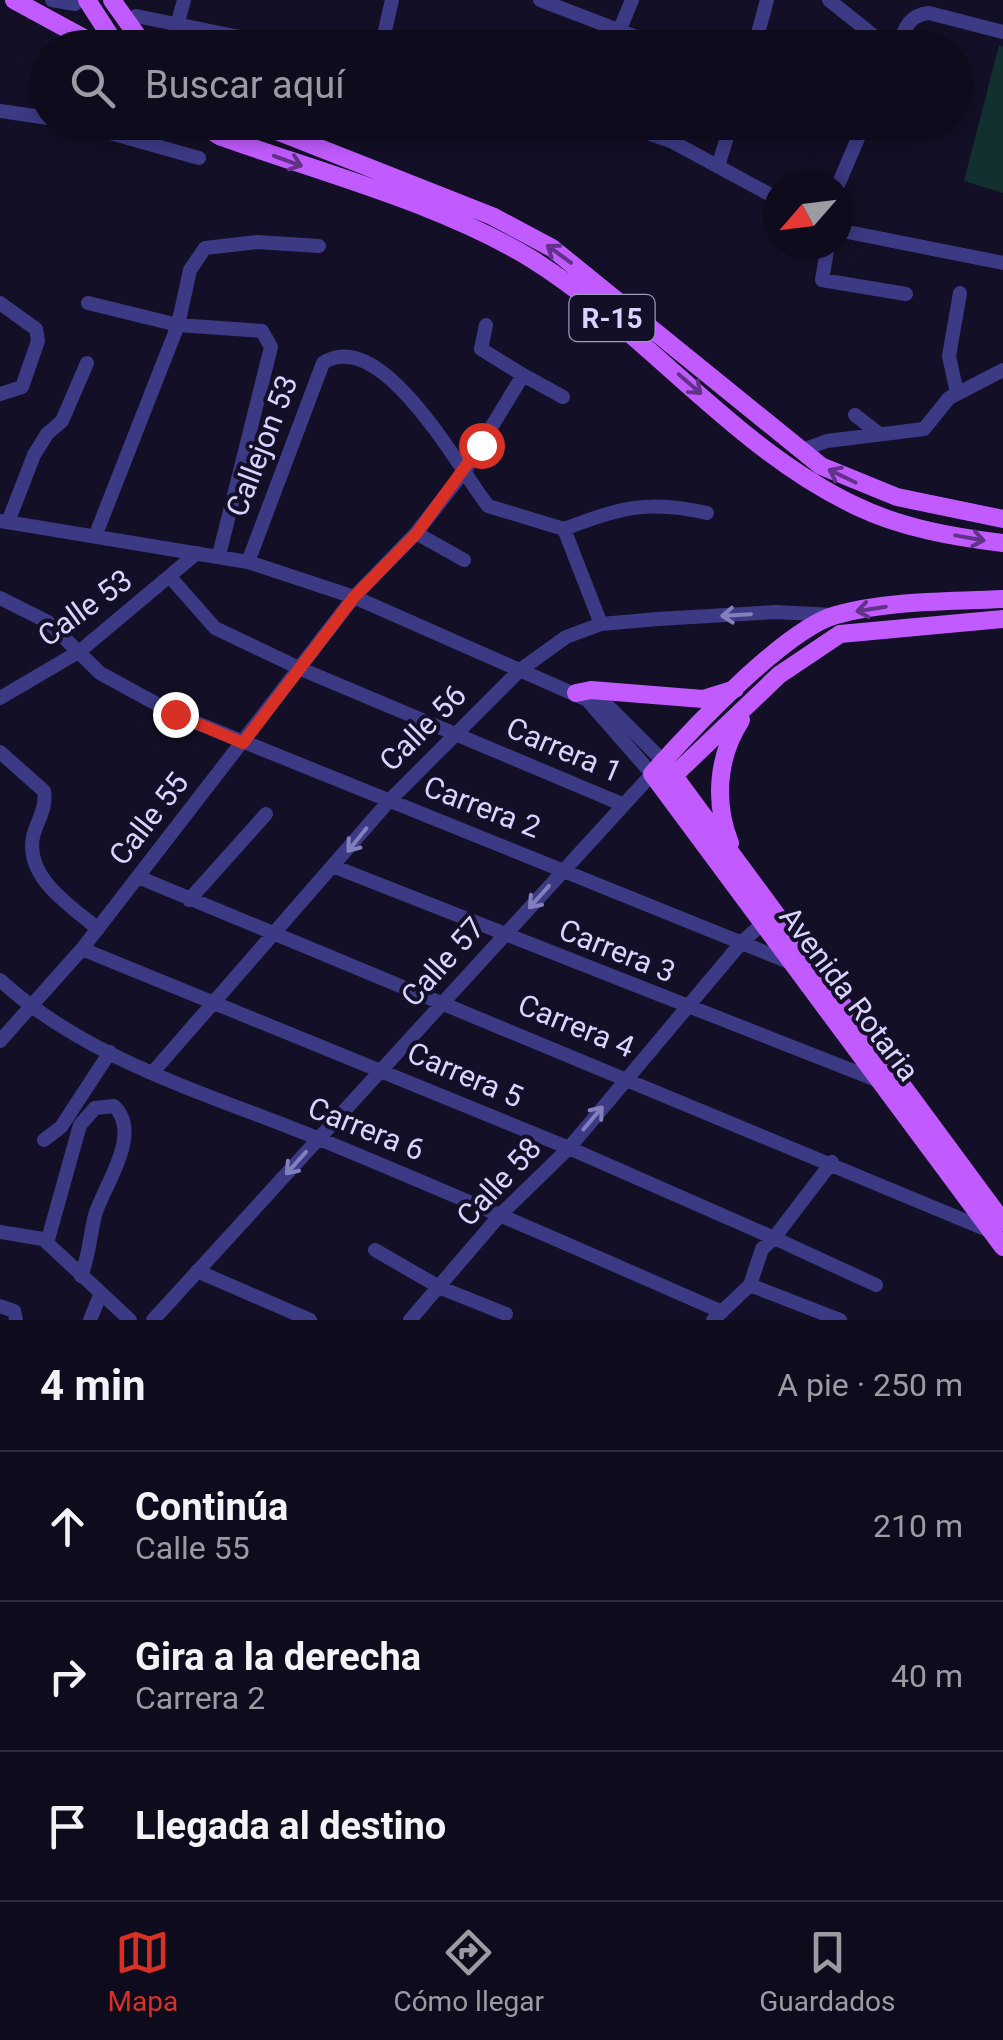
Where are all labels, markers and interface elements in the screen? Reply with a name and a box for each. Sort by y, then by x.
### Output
search box [30,30,973,140]
icon: search [65,58,120,113]
text: Buscar aquí [145,63,345,107]
one-way arrow [272,153,303,171]
north arrow [763,170,853,260]
one-way arrow [546,244,573,265]
road number: R-15 [570,295,654,341]
street label: Callejon 53 [219,370,304,521]
one-way arrow [676,373,702,395]
route start [459,423,505,469]
one-way arrow [828,466,857,485]
one-way arrow [953,529,985,548]
street label: Calle 53 [31,562,138,653]
one-way arrow [855,601,888,619]
one-way arrow [720,606,752,625]
street label: Calle 56 [372,677,473,778]
route end [153,692,199,738]
street label: Carrera 1 [501,710,627,789]
street label: Calle 55 [102,766,195,872]
street label: Carrera 2 [419,768,545,845]
one-way arrow [346,827,368,853]
one-way arrow [528,884,551,909]
street label: Avenida Rotaria [772,900,926,1088]
street label: Calle 57 [394,910,492,1013]
street label: Carrera 3 [554,911,680,990]
street label: Carrera 4 [513,986,639,1065]
street label: Carrera 5 [402,1035,528,1114]
street label: Carrera 6 [303,1089,429,1168]
one-way arrow [582,1106,604,1132]
street label: Calle 58 [449,1130,548,1233]
one-way arrow [285,1150,308,1175]
text: 4 min [40,1361,146,1410]
text: A pie · 250 m [777,1366,963,1404]
text: Continúa [135,1485,288,1529]
icon: ahead [40,1499,95,1554]
text: 210 m [873,1507,963,1545]
text: Calle 55 [135,1529,250,1567]
text: Gira a la derecha [135,1635,421,1679]
icon: right [40,1649,95,1704]
text: 40 m [891,1657,963,1695]
text: Carrera 2 [135,1679,265,1717]
icon: arrive [40,1799,95,1854]
text: Llegada al destino [135,1804,446,1848]
tab: Mapa [108,1925,178,2018]
tab: Cómo llegar [393,1925,544,2018]
tab: Guardados [759,1925,895,2018]

